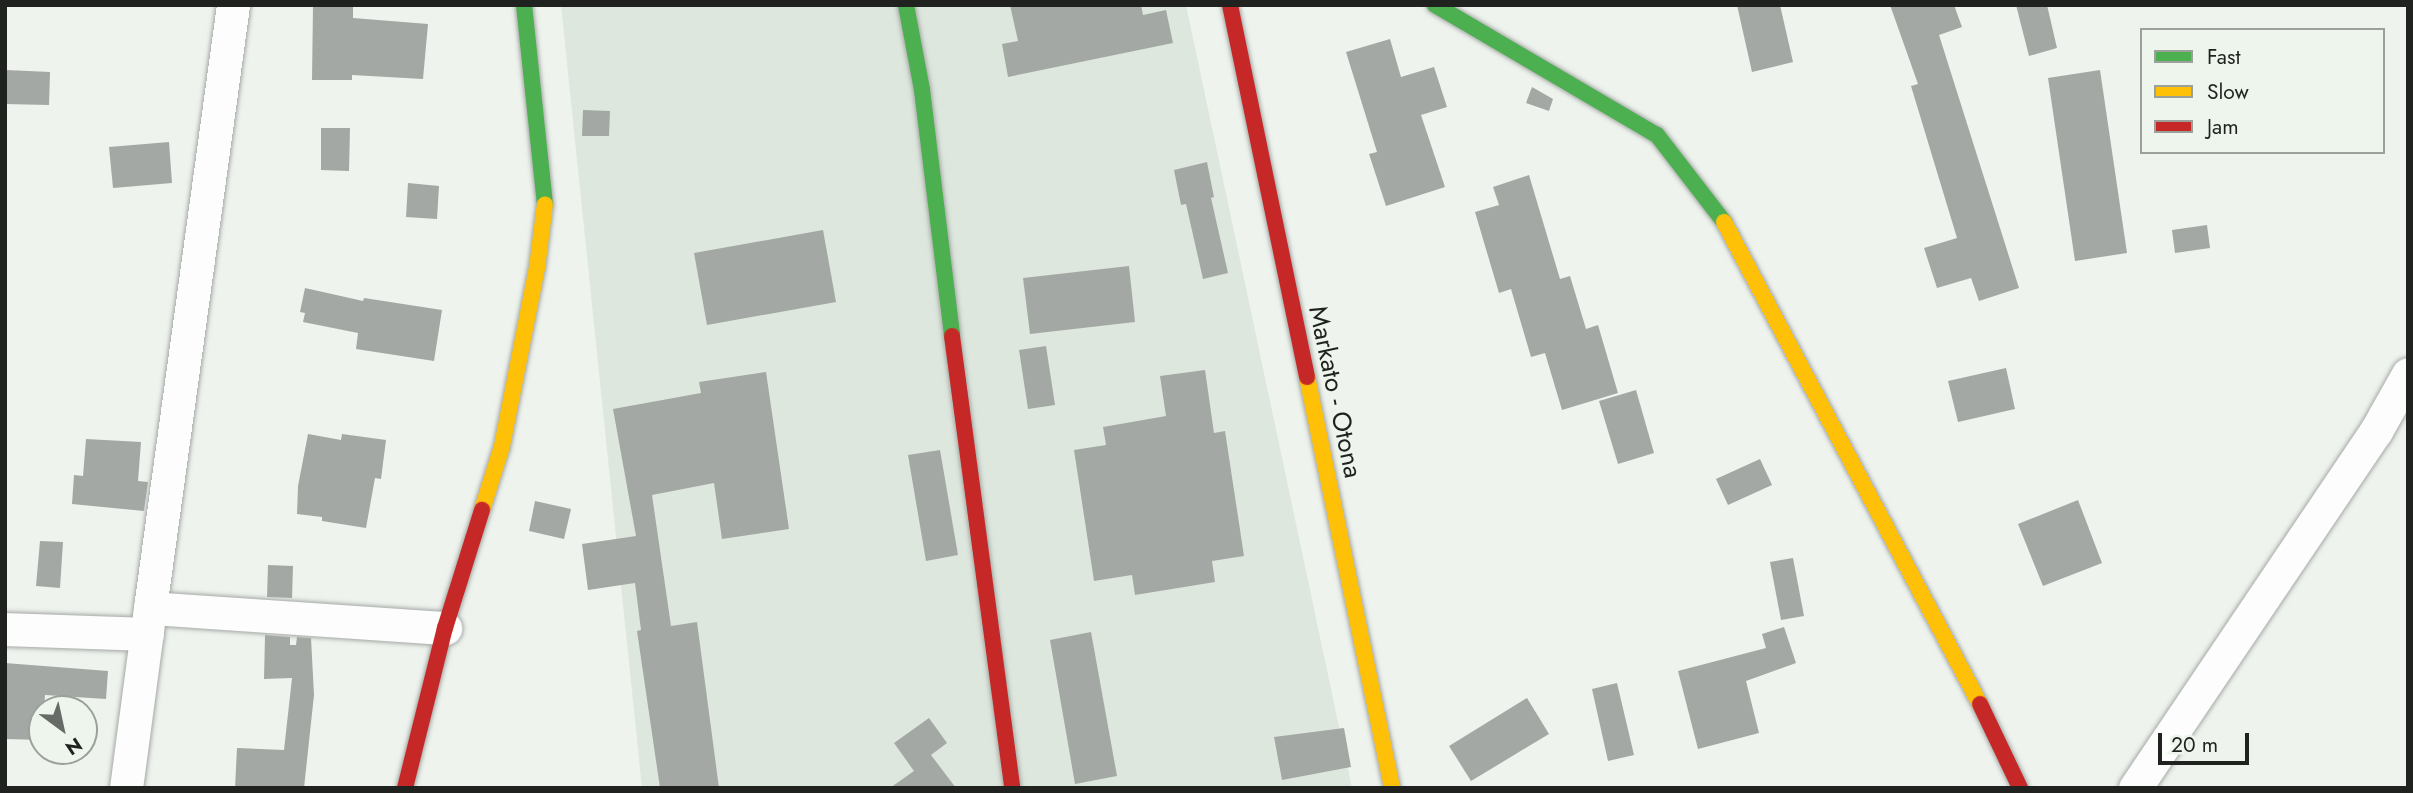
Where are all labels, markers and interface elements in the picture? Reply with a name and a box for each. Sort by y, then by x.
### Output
legend [2140,28,2385,154]
text: Fast [2207,42,2240,72]
text: Slow [2207,77,2249,107]
text: Jam [2207,112,2239,142]
street label: Markato - Otona [1302,303,1368,481]
north arrow [28,695,98,765]
scale bar [2161,720,2252,764]
text: 20 m [2171,730,2218,760]
text: N [60,731,87,762]

